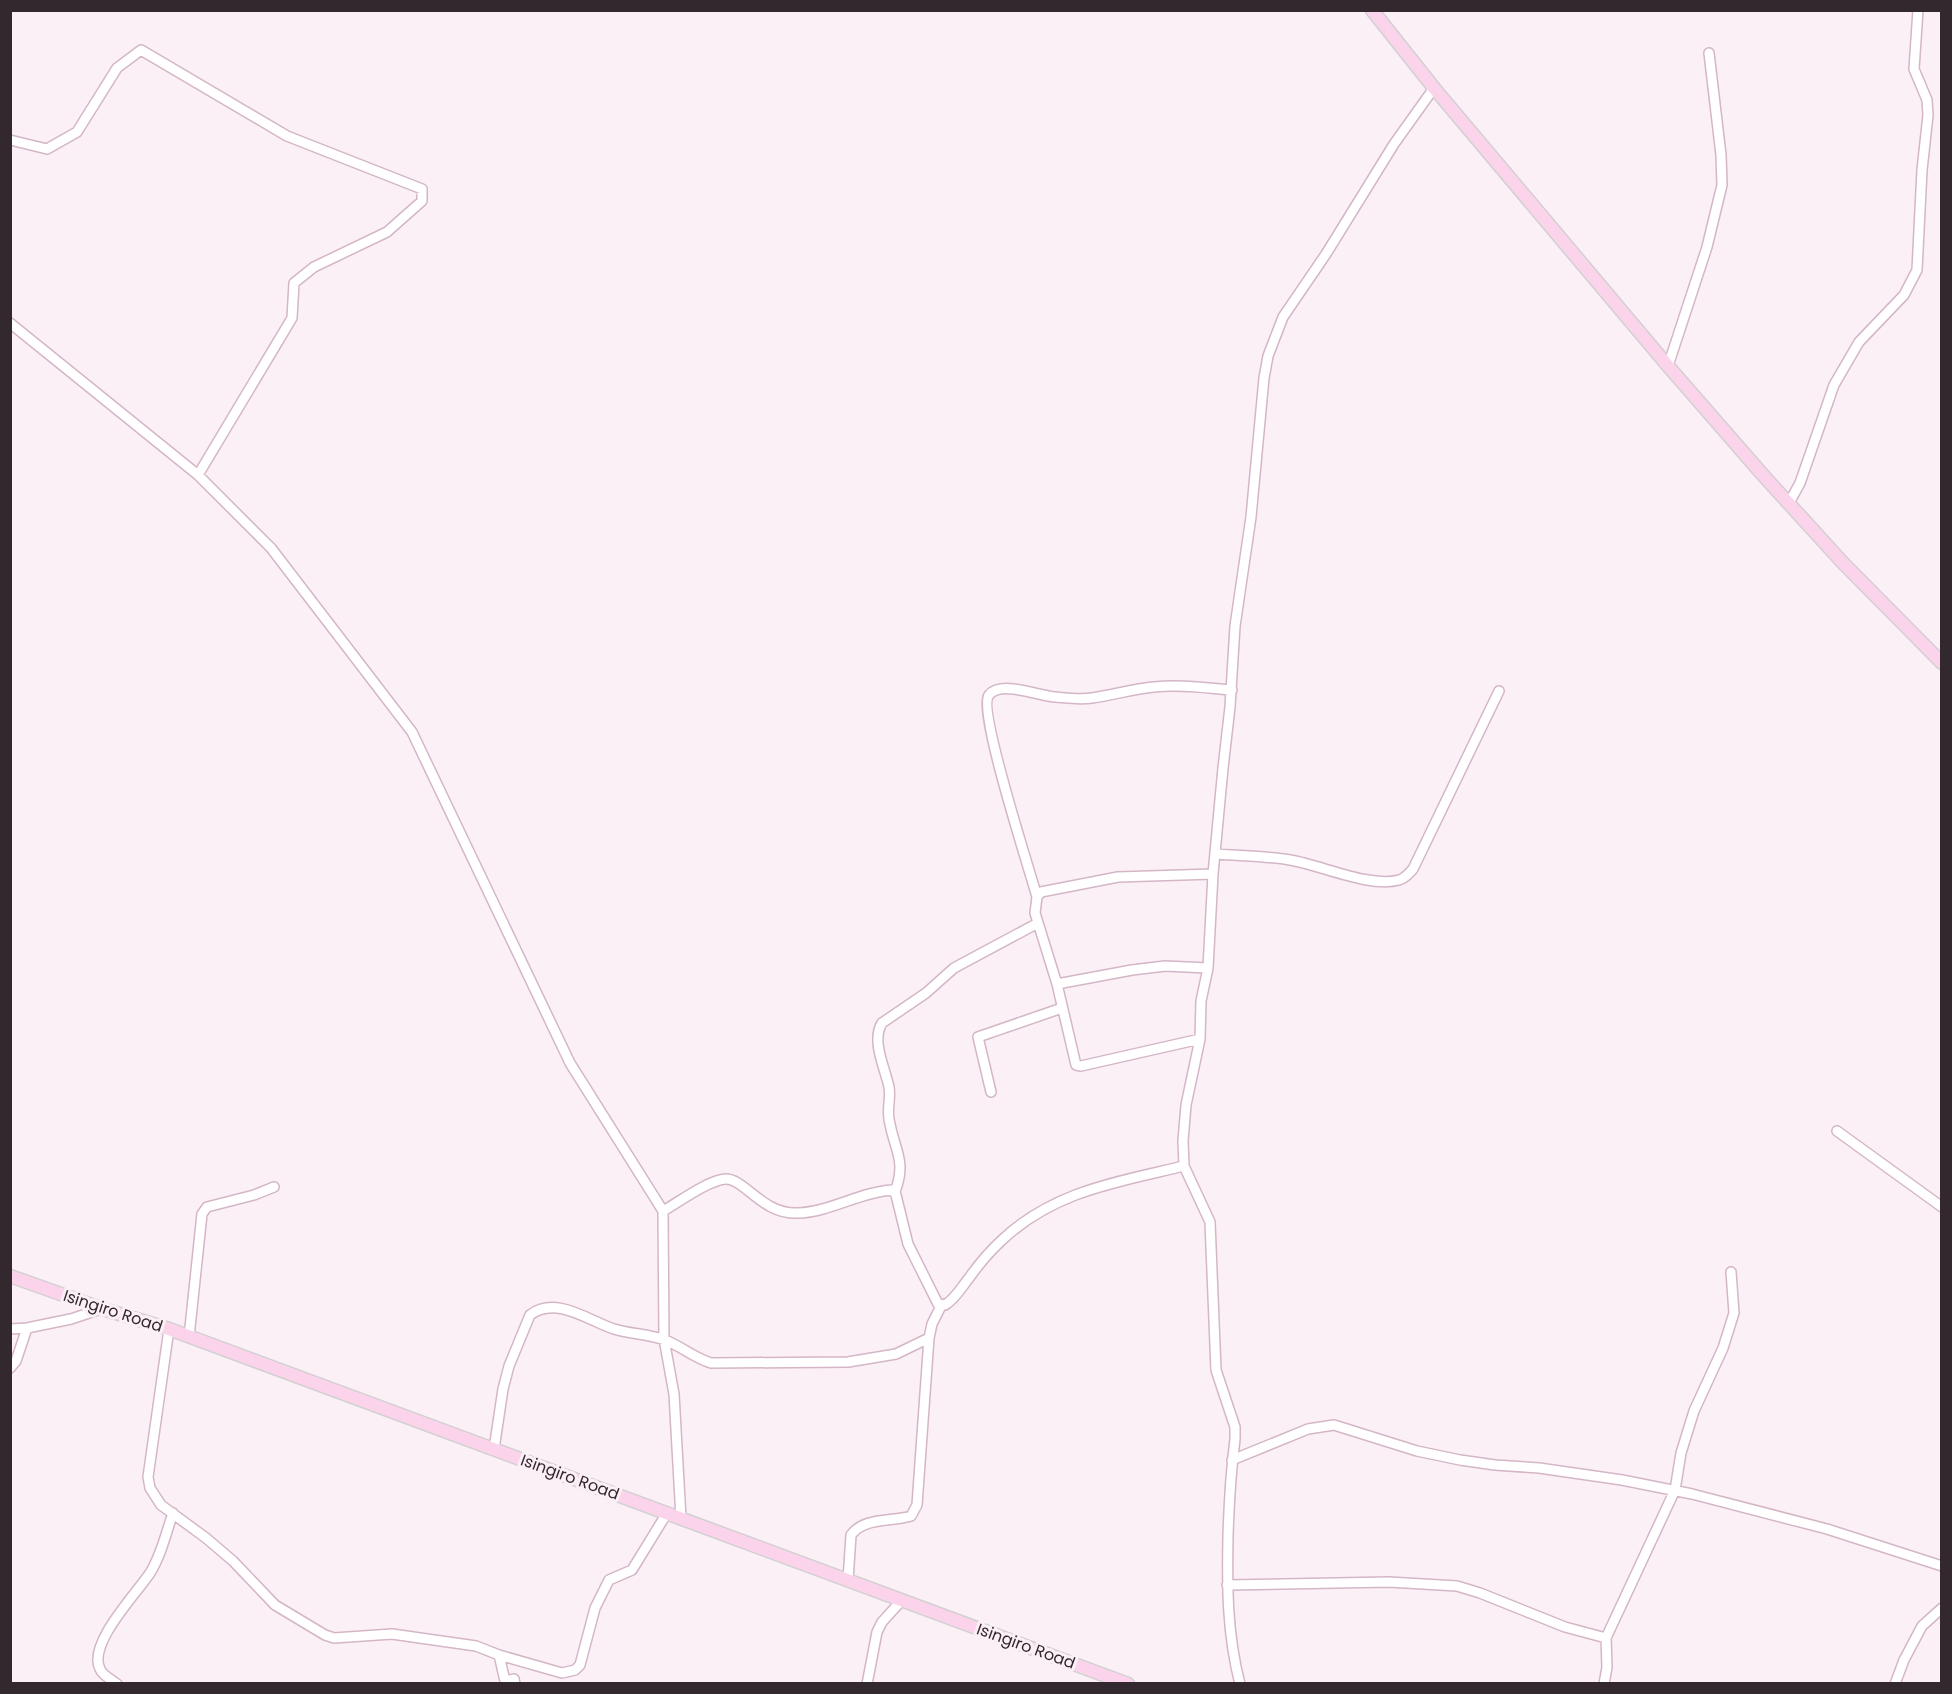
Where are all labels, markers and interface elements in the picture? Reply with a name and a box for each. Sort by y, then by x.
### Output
street label: Isingiro Road [60,1284,166,1338]
street label: Isingiro Road [518,1449,622,1505]
street label: Isingiro Road [974,1618,1078,1674]

